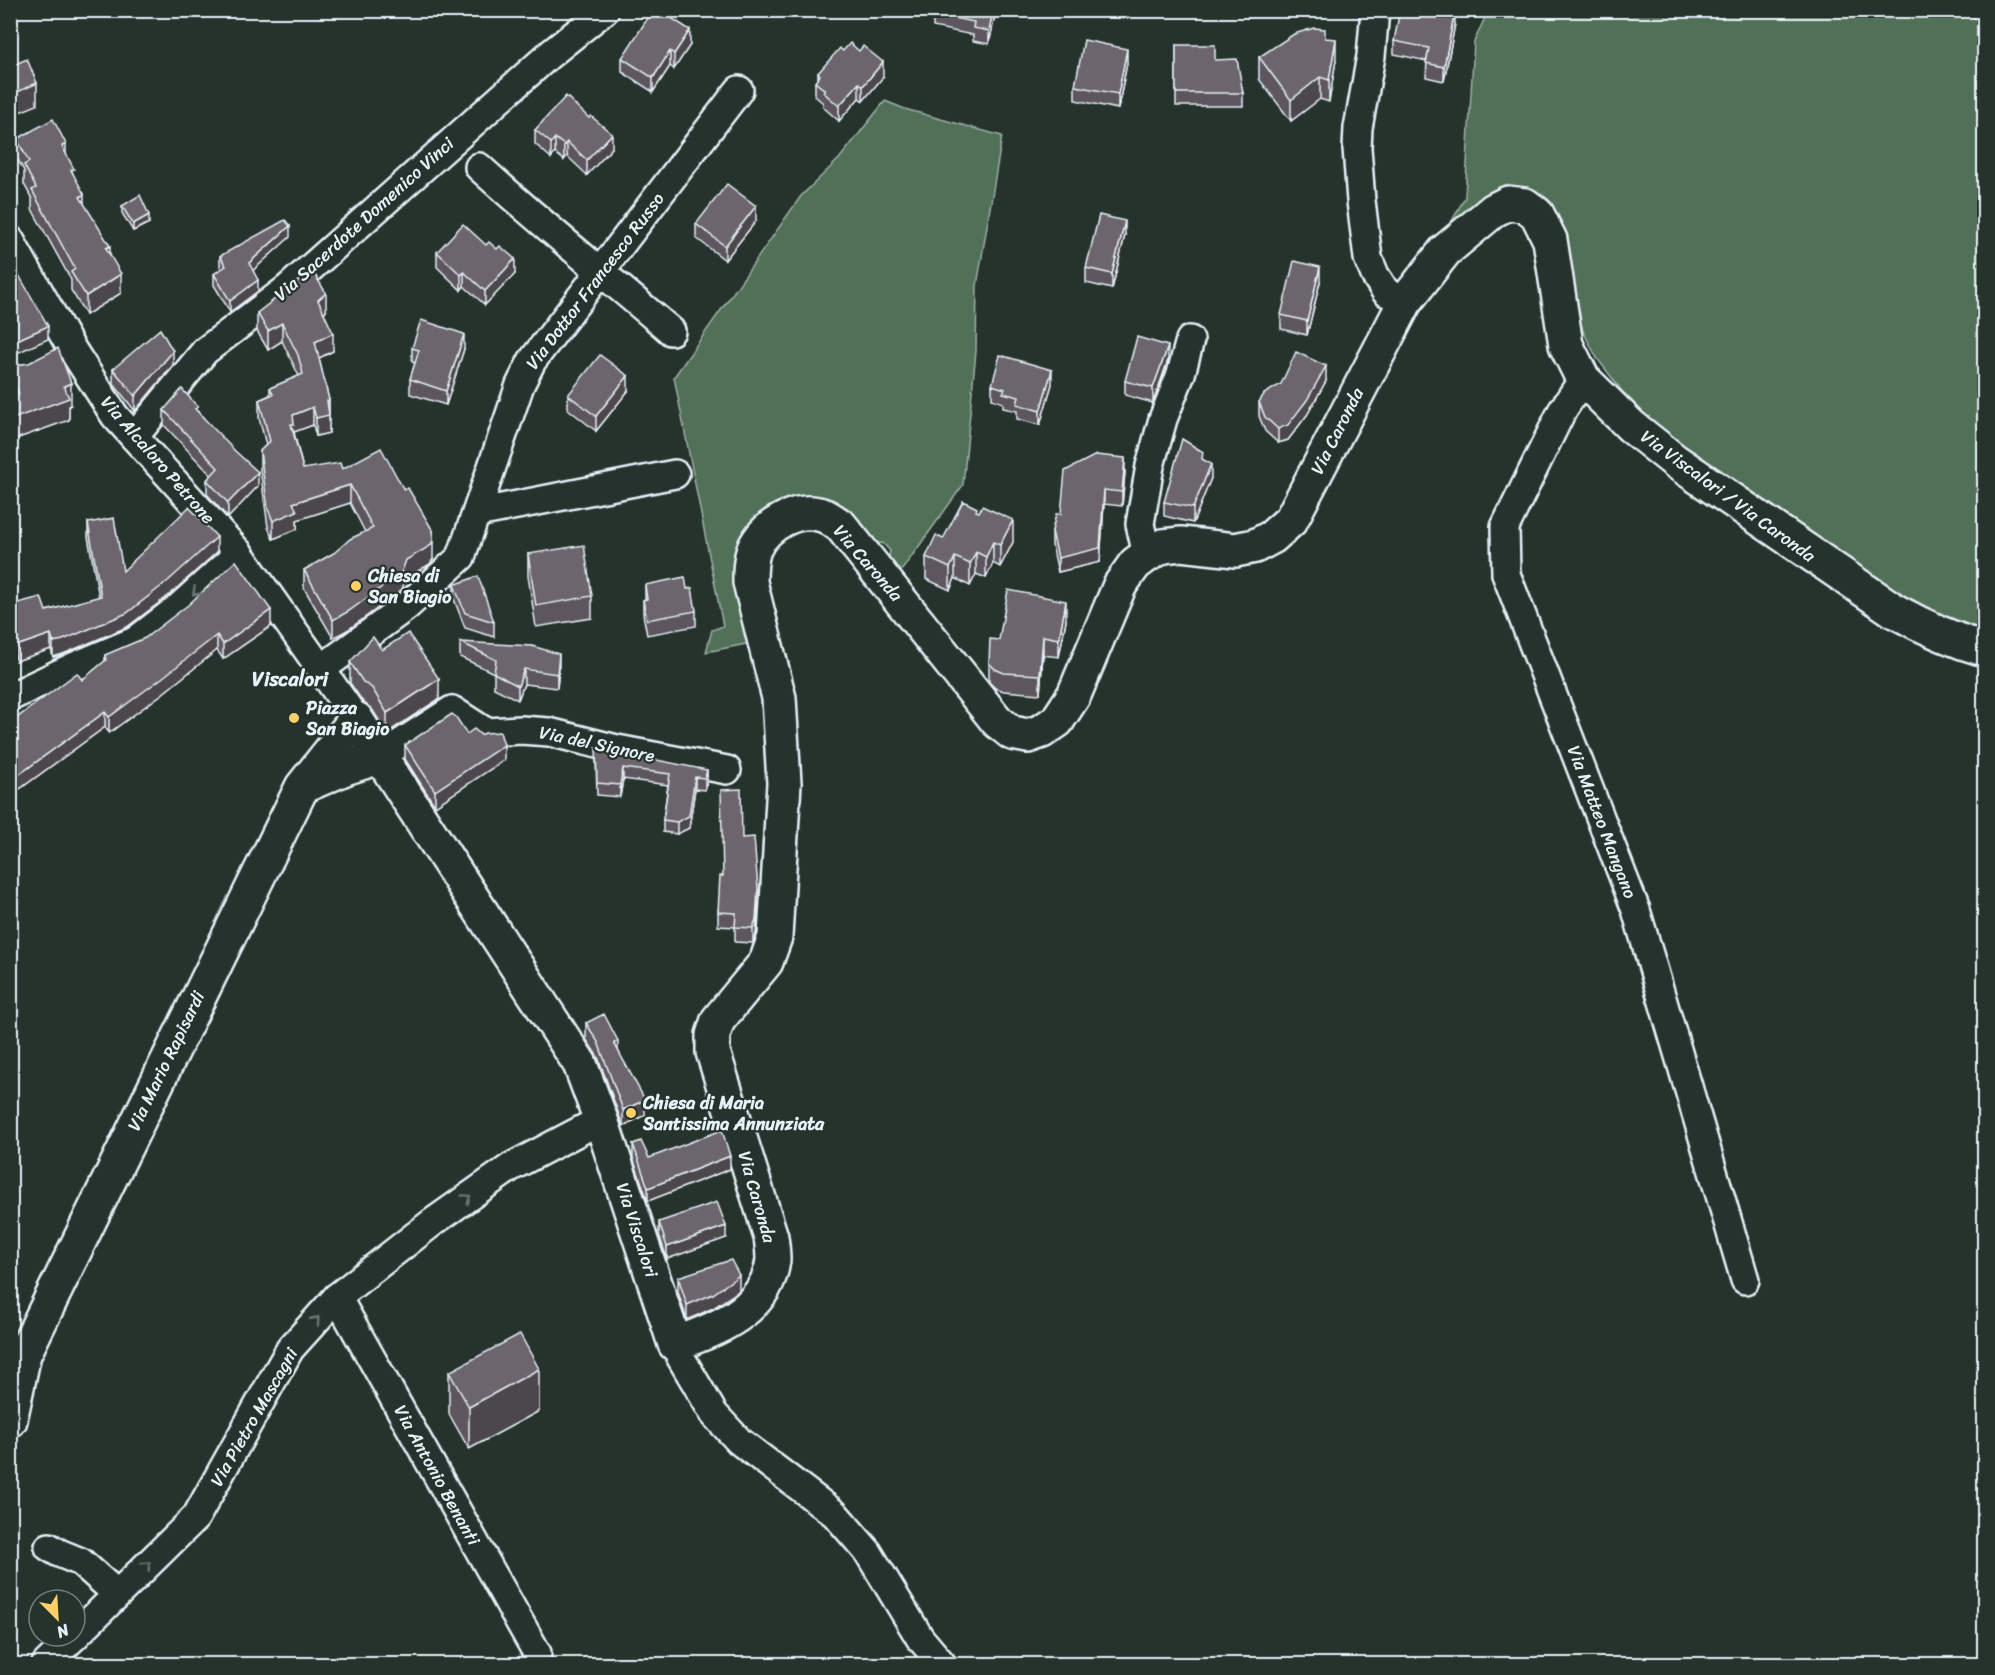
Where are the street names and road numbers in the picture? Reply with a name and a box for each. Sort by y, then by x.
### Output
street label: Via Sacerdote Domenico Vinci [266,128,462,309]
street label: Via Dottor Francesco Russo [517,185,673,377]
street label: Via Caronda [1301,381,1373,480]
street label: Via Alcaloro Petrone [93,388,223,532]
street label: Via Viscalori / Via Caronda [1633,421,1823,571]
street label: Via Caronda [825,517,912,610]
street label: Via del Signore [536,716,658,772]
street label: Via Matteo Mangano [1558,741,1646,903]
street label: Via Mario Rapisardi [118,985,214,1137]
street label: Via Caronda [729,1147,786,1248]
street label: Via Viscalori [607,1178,668,1283]
street label: Via Pietro Mascagni [201,1340,307,1493]
street label: Via Antonio Benanti [385,1399,490,1552]

